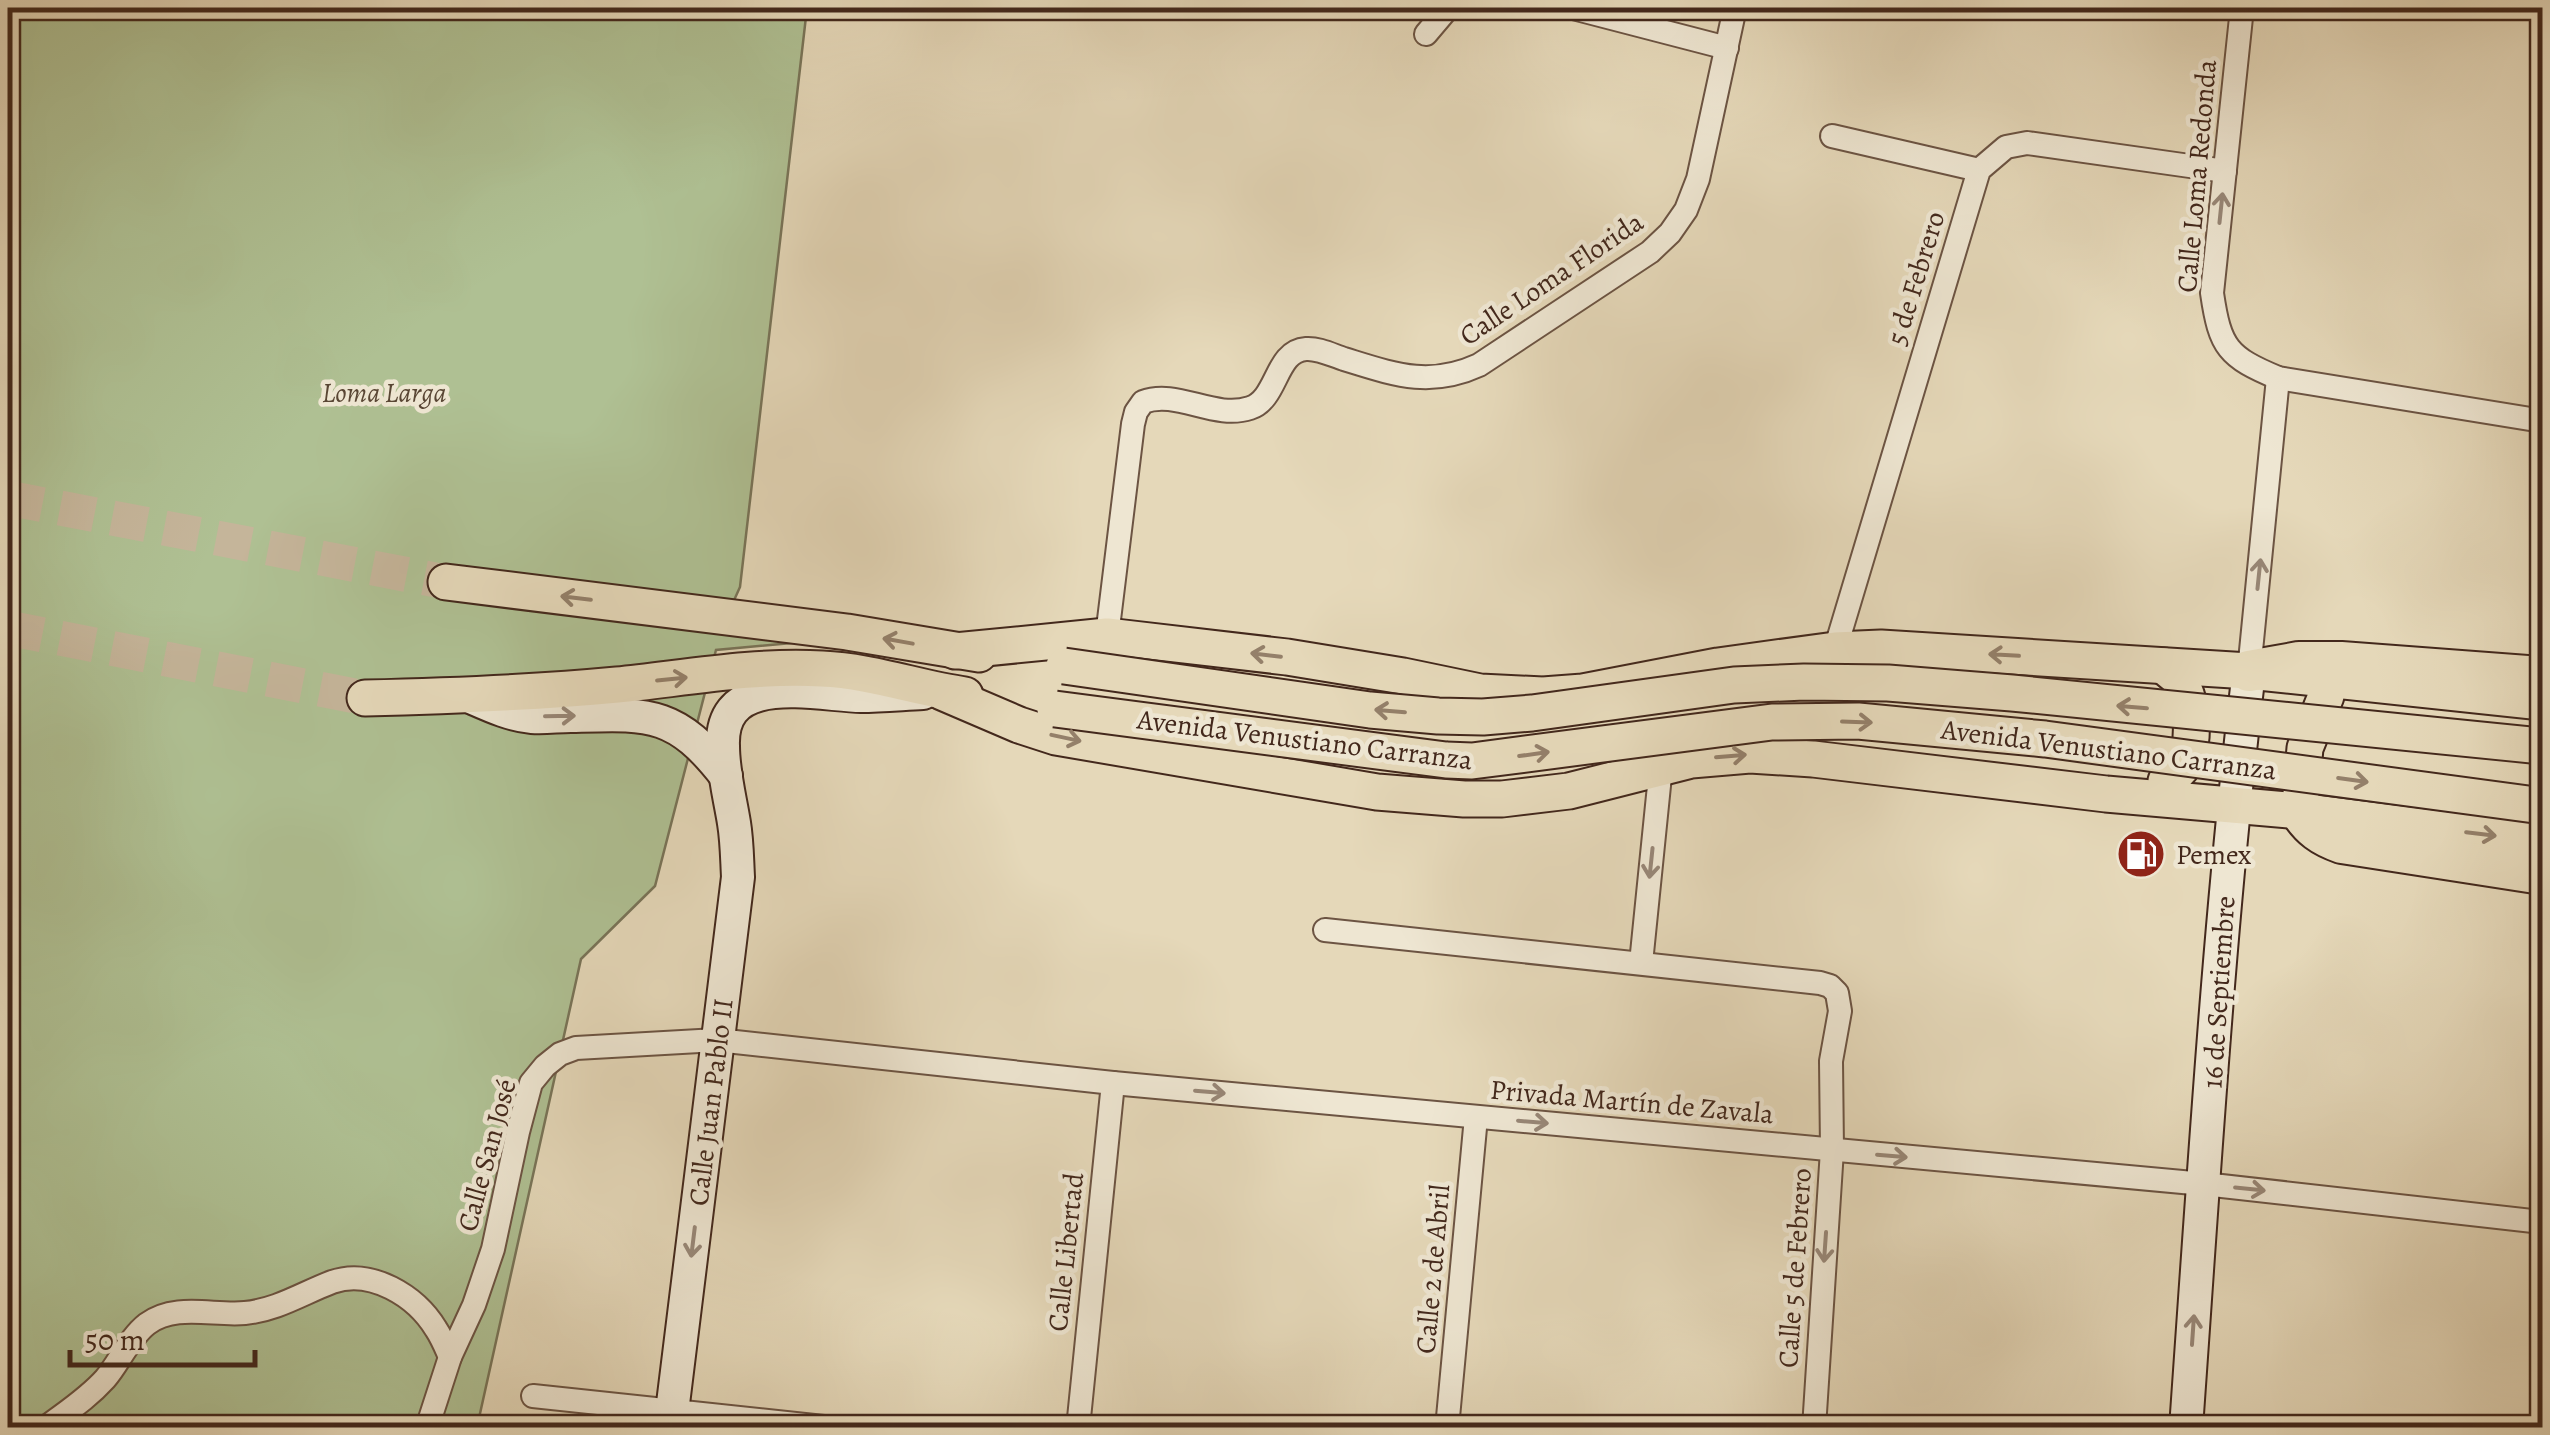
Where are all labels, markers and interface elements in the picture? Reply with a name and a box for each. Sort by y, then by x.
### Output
street label: Calle Loma Redonda [2168,58,2226,294]
one-way arrow [2212,192,2231,225]
street label: Calle Loma Florida [1452,203,1651,354]
street label: 5 de Febrero [1878,207,1954,350]
park label: Loma Larga [322,374,446,412]
one-way arrow [2249,559,2268,591]
one-way arrow [560,588,593,607]
one-way arrow [882,631,915,650]
one-way arrow [1251,645,1283,664]
one-way arrow [1988,645,2020,664]
one-way arrow [655,669,687,688]
one-way arrow [2116,697,2148,716]
street label: Avenida Venustiano Carranza [1134,700,1475,779]
one-way arrow [1375,702,1407,721]
one-way arrow [543,706,575,725]
street label: Avenida Venustiano Carranza [1938,710,2279,789]
one-way arrow [1840,712,1872,731]
one-way arrow [1049,729,1081,748]
one-way arrow [1517,745,1550,763]
one-way arrow [1715,747,1747,766]
one-way arrow [2336,772,2369,790]
one-way arrow [2464,825,2496,844]
fuel station icon: Pemex [2115,828,2167,880]
place label: Pemex [2176,836,2252,874]
one-way arrow [1641,847,1660,879]
street label: 16 de Septiembre [2193,894,2245,1090]
street label: Calle Juan Pablo II [679,996,743,1208]
street label: Privada Martín de Zavala [1489,1071,1775,1133]
street label: Calle San José [448,1075,526,1236]
one-way arrow [1193,1082,1225,1101]
one-way arrow [1517,1113,1549,1132]
one-way arrow [1875,1146,1907,1165]
street label: Calle 5 de Febrero [1769,1167,1821,1369]
street label: Calle Libertad [1039,1170,1093,1333]
one-way arrow [2233,1180,2266,1199]
street label: Calle 2 de Abril [1407,1183,1459,1355]
one-way arrow [683,1225,702,1257]
one-way arrow [1816,1231,1835,1263]
scale bar [70,1305,255,1367]
one-way arrow [2184,1315,2203,1347]
text: 50 m [85,1320,145,1360]

